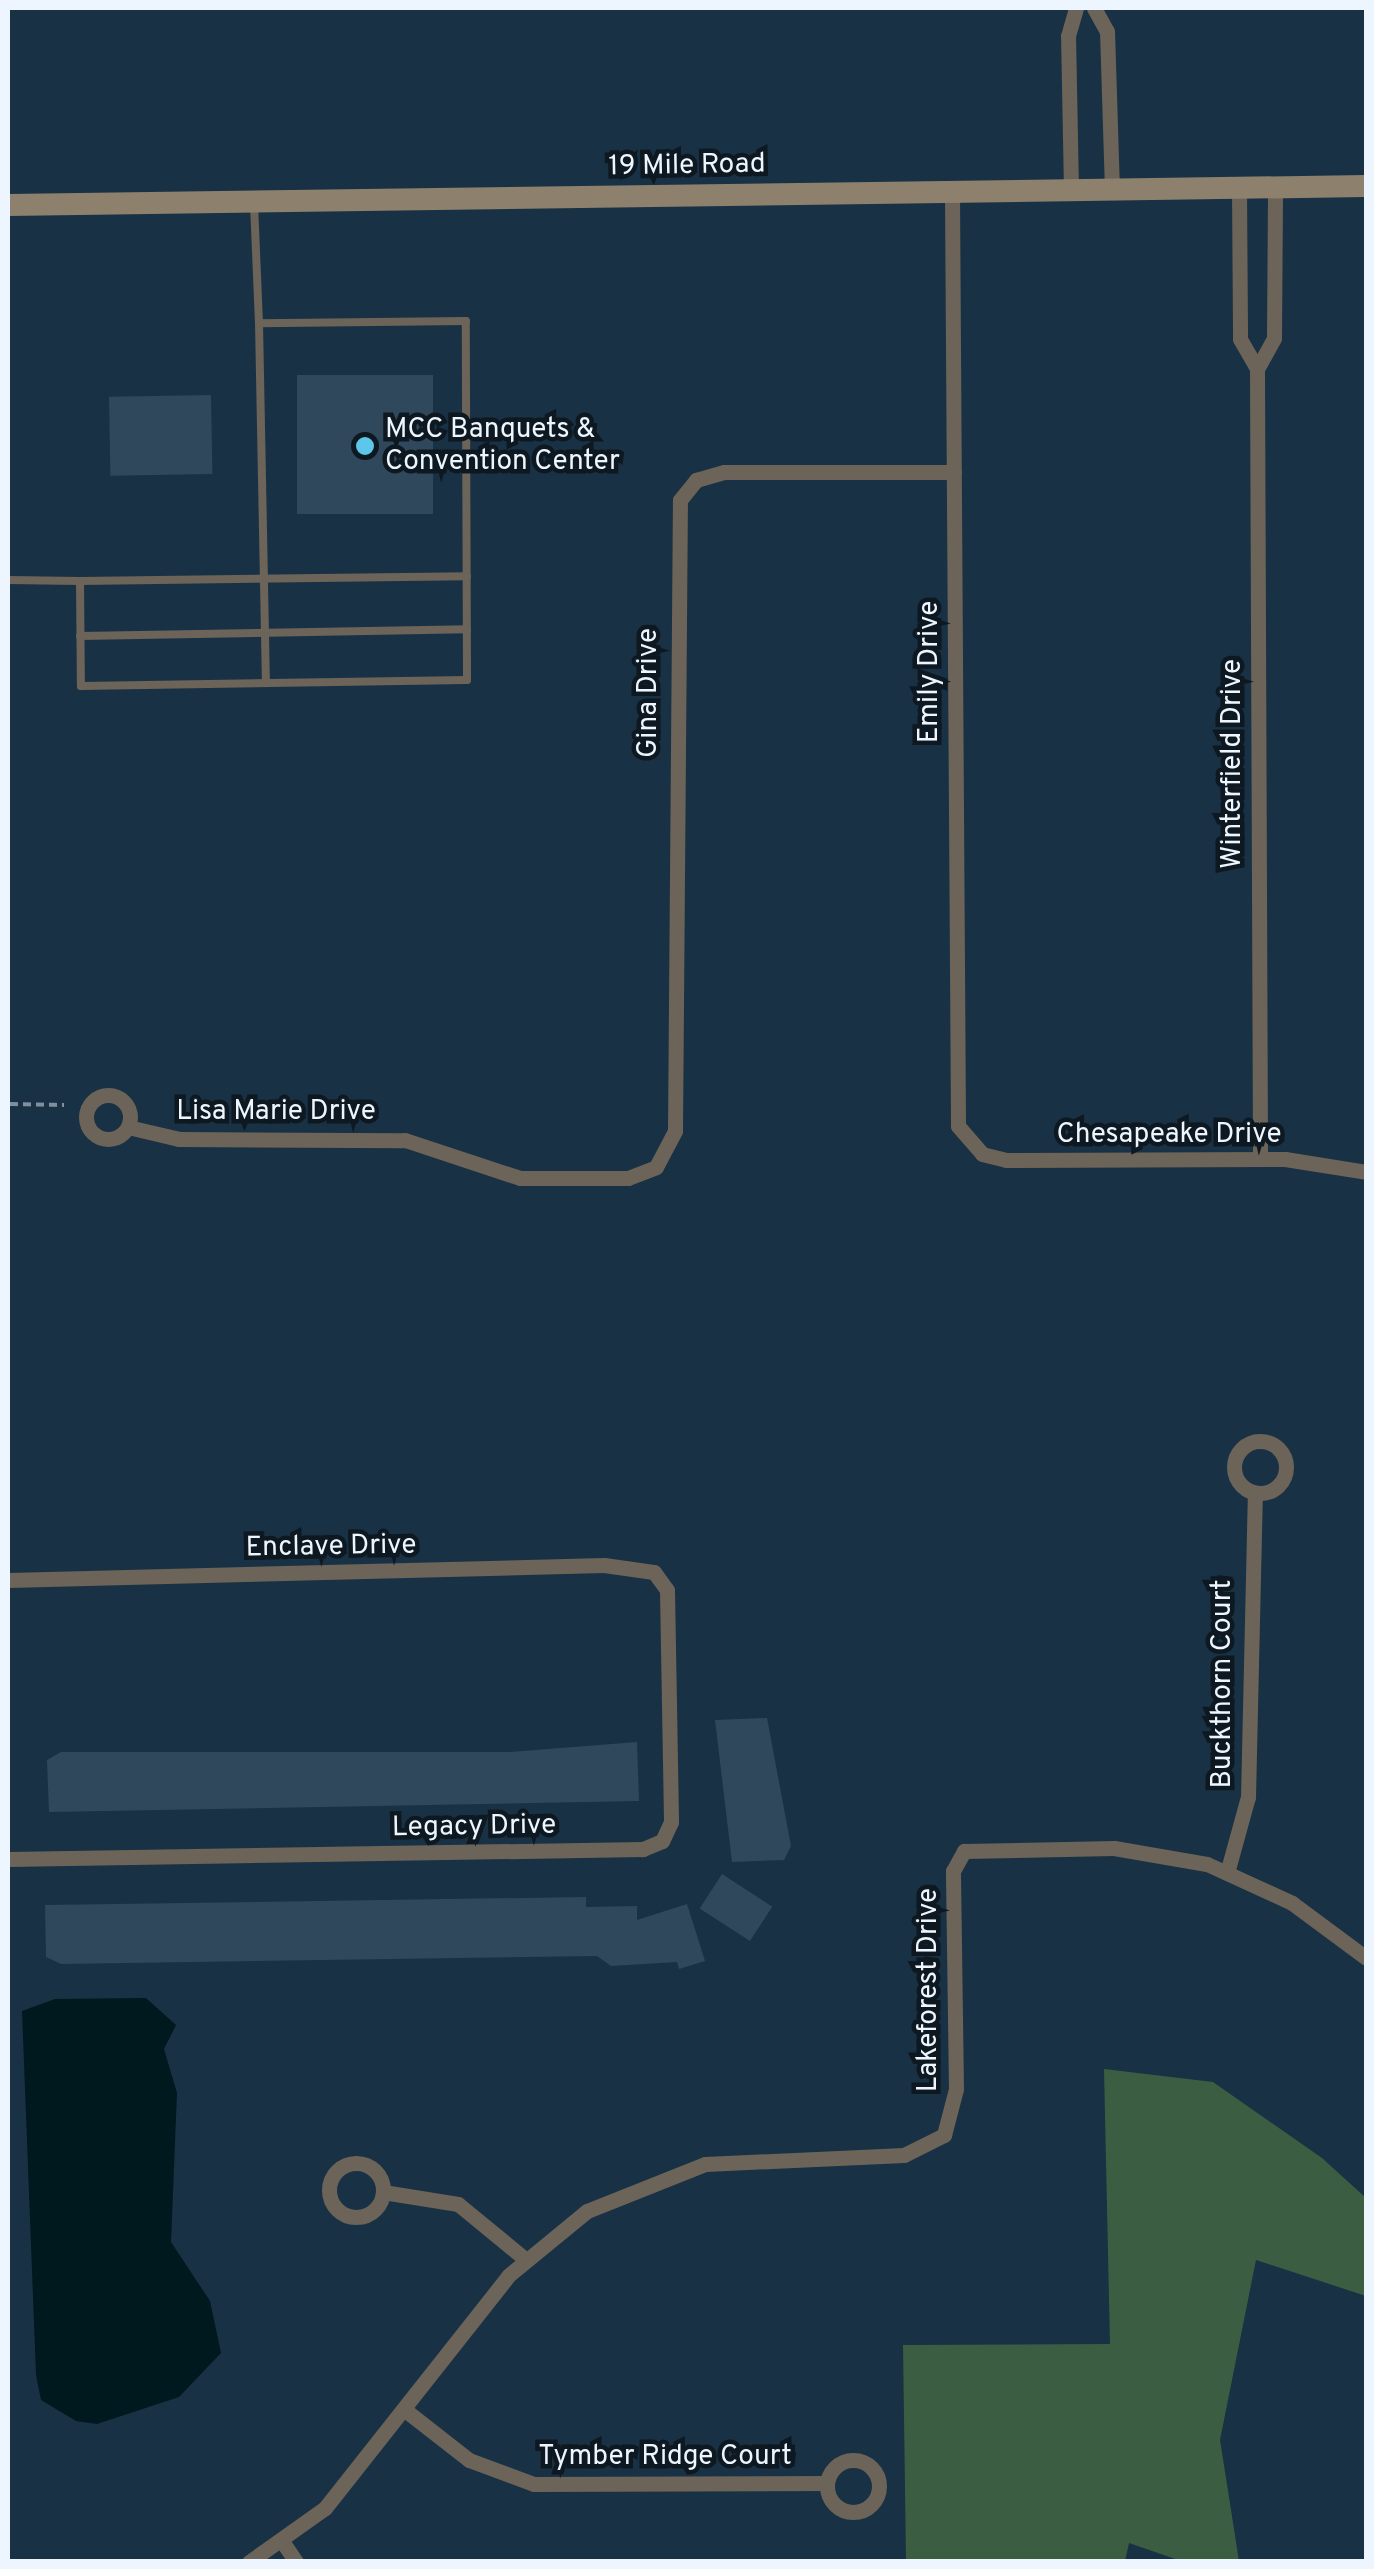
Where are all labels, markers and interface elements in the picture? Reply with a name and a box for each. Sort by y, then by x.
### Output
street label: 19 Mile Road [608,148,766,184]
place label: MCC Banquets & Convention Center [385,413,620,479]
marker: MCC Banquets & Convention Center [354,435,376,457]
street label: Emily Drive [913,601,947,743]
street label: Gina Drive [632,628,666,758]
street label: Winterfield Drive [1216,659,1250,869]
street label: Lisa Marie Drive [176,1095,376,1129]
street label: Chesapeake Drive [1057,1118,1281,1152]
street label: Enclave Drive [245,1529,417,1565]
street label: Buckthorn Court [1206,1579,1240,1789]
street label: Legacy Drive [392,1809,556,1845]
street label: Lakeforest Drive [912,1888,946,2092]
street label: Tymber Ridge Court [538,2440,792,2474]

